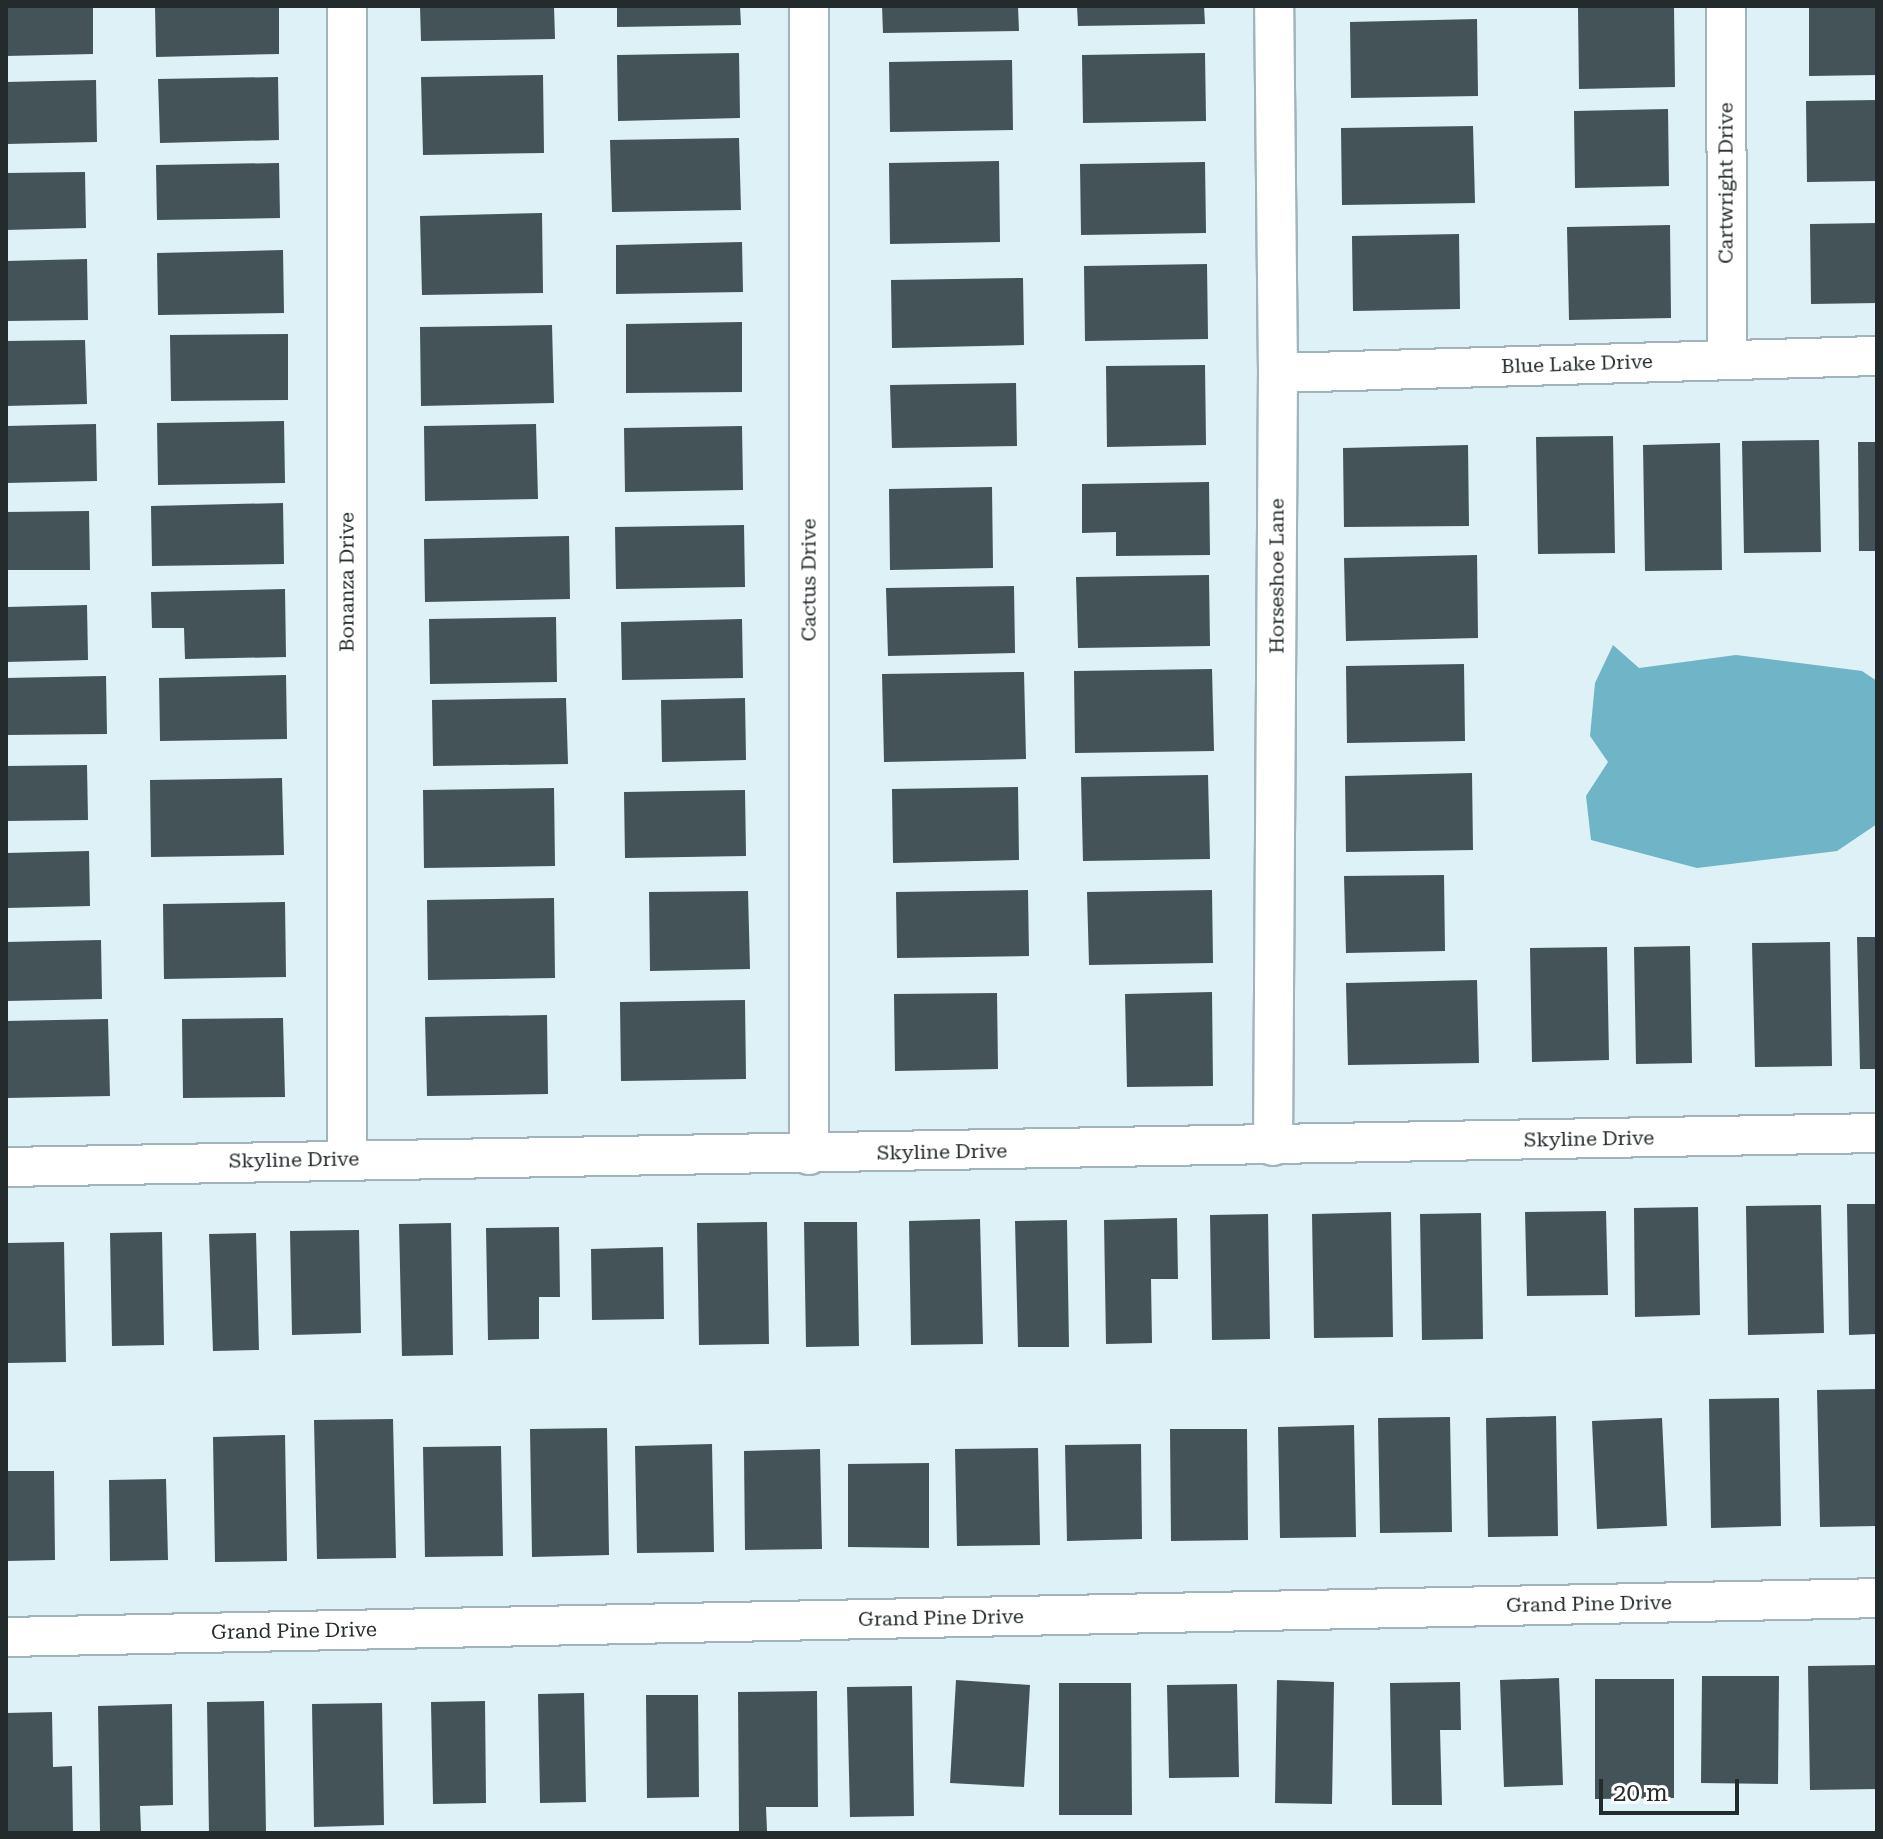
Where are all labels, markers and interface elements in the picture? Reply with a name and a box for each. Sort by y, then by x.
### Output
street label: Cartwright Drive [1714,102,1738,264]
street label: Blue Lake Drive [1501,349,1653,379]
street label: Horseshoe Lane [1265,498,1289,654]
street label: Bonanza Drive [335,512,359,652]
street label: Cactus Drive [797,519,821,641]
street label: Skyline Drive [1524,1126,1654,1152]
street label: Skyline Drive [877,1139,1007,1165]
street label: Skyline Drive [229,1147,359,1173]
street label: Grand Pine Drive [1506,1591,1672,1617]
street label: Grand Pine Drive [858,1605,1024,1631]
street label: Grand Pine Drive [211,1618,377,1644]
scale bar [1603,1763,1743,1813]
text: 20 m [1613,1779,1668,1807]

